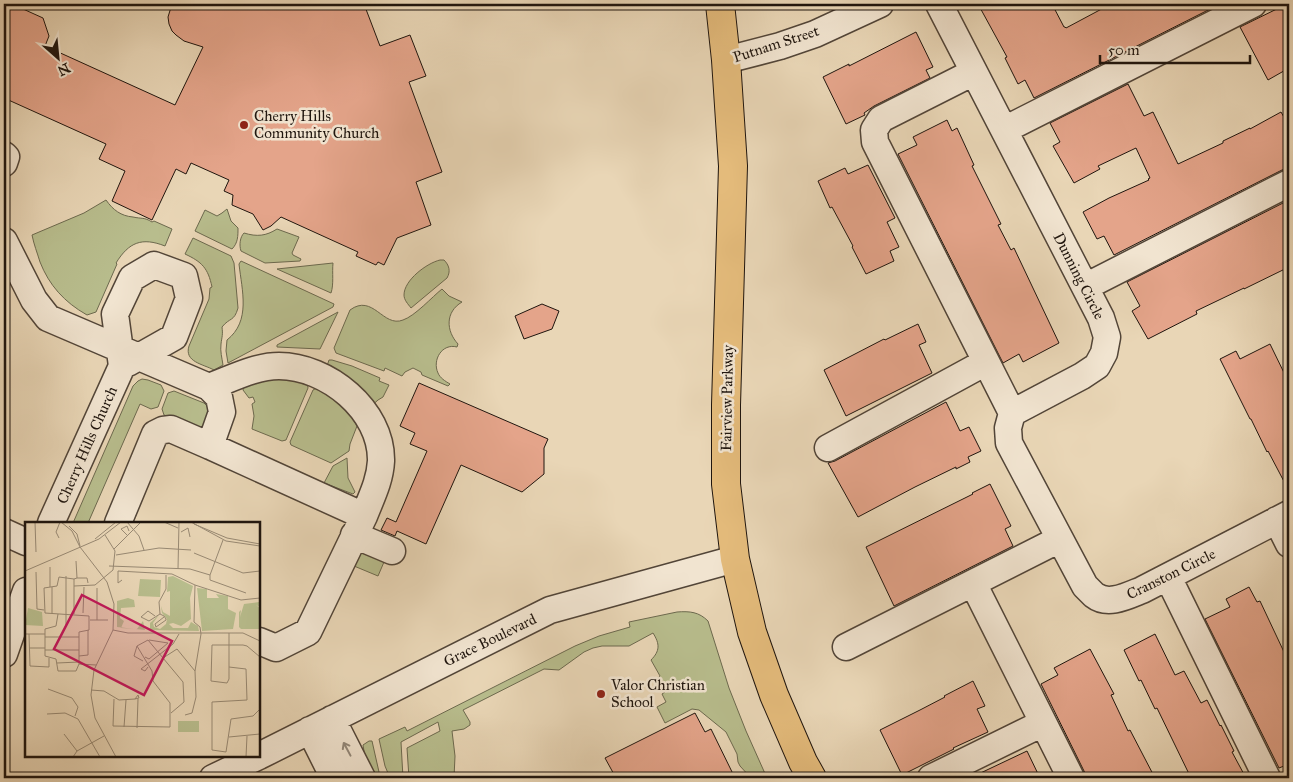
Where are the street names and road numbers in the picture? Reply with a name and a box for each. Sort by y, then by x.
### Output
street label: Putnam Street [731,21,822,66]
street label: Dunning Circle [1049,230,1109,322]
street label: Fairview Parkway [717,344,737,451]
street label: Cherry Hills Church [53,383,121,507]
street label: Cranston Circle [1124,545,1218,603]
street label: Grace Boulevard [441,610,540,670]

